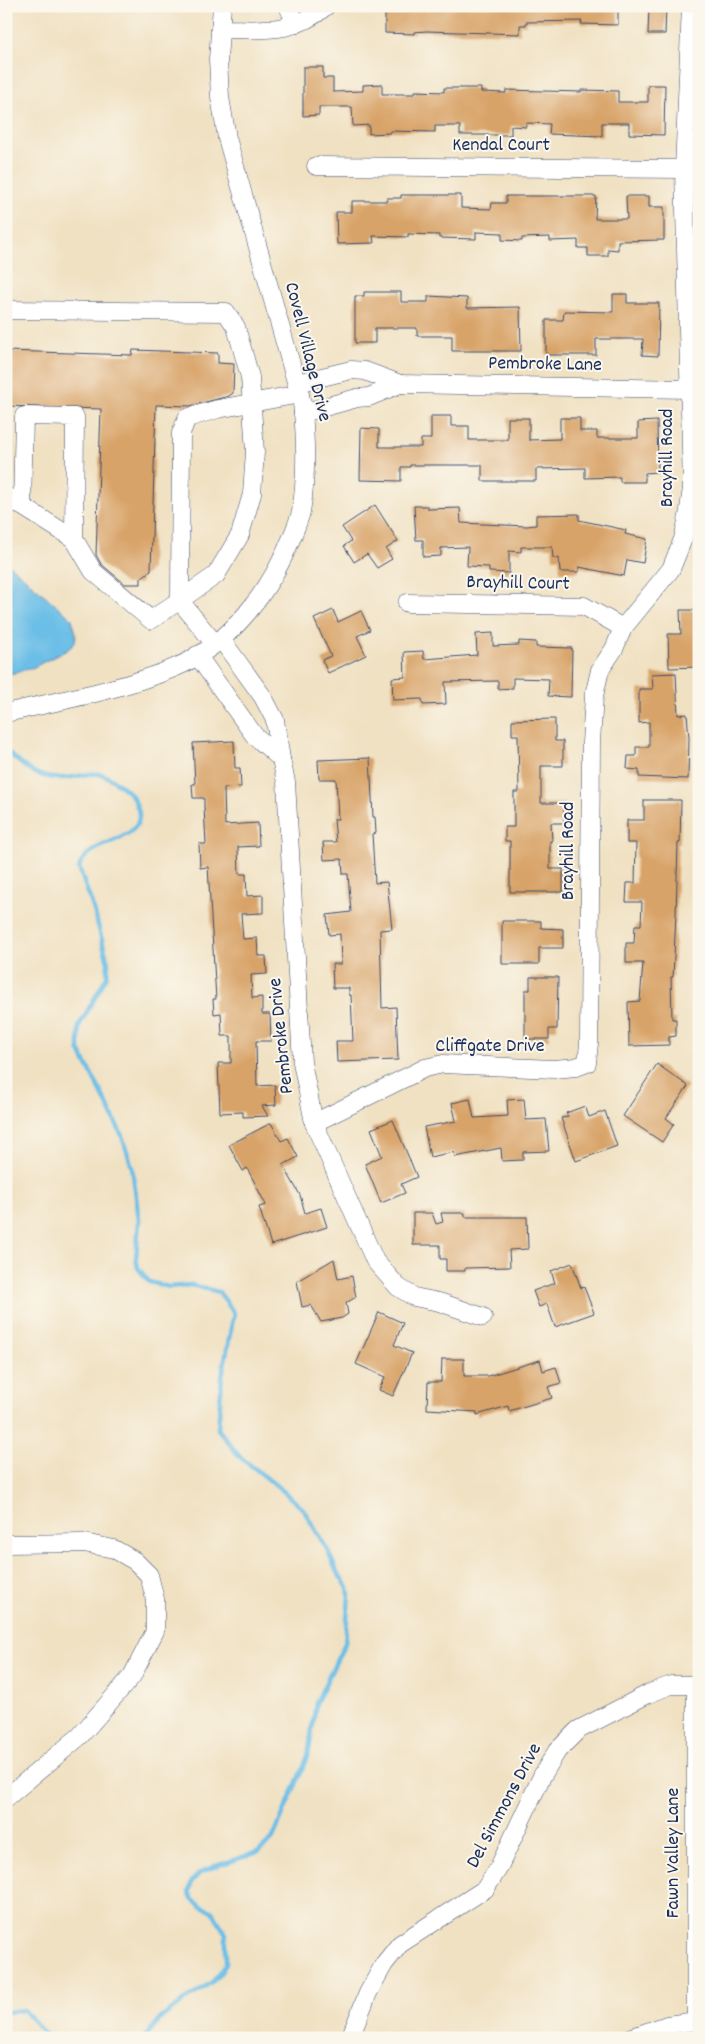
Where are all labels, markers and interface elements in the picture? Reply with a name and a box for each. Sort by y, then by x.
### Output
street label: Kendal Court [452,132,550,160]
street label: Covell Village Drive [276,279,338,425]
street label: Pembroke Lane [488,350,602,380]
street label: Brayhill Road [654,409,682,507]
street label: Brayhill Court [466,569,570,599]
street label: Brayhill Road [555,802,583,900]
street label: Pembroke Drive [262,976,302,1096]
street label: Cliffgate Drive [435,1033,545,1061]
street label: Del Simmons Drive [460,1738,550,1874]
street label: Fawn Valley Lane [660,1788,688,1918]

